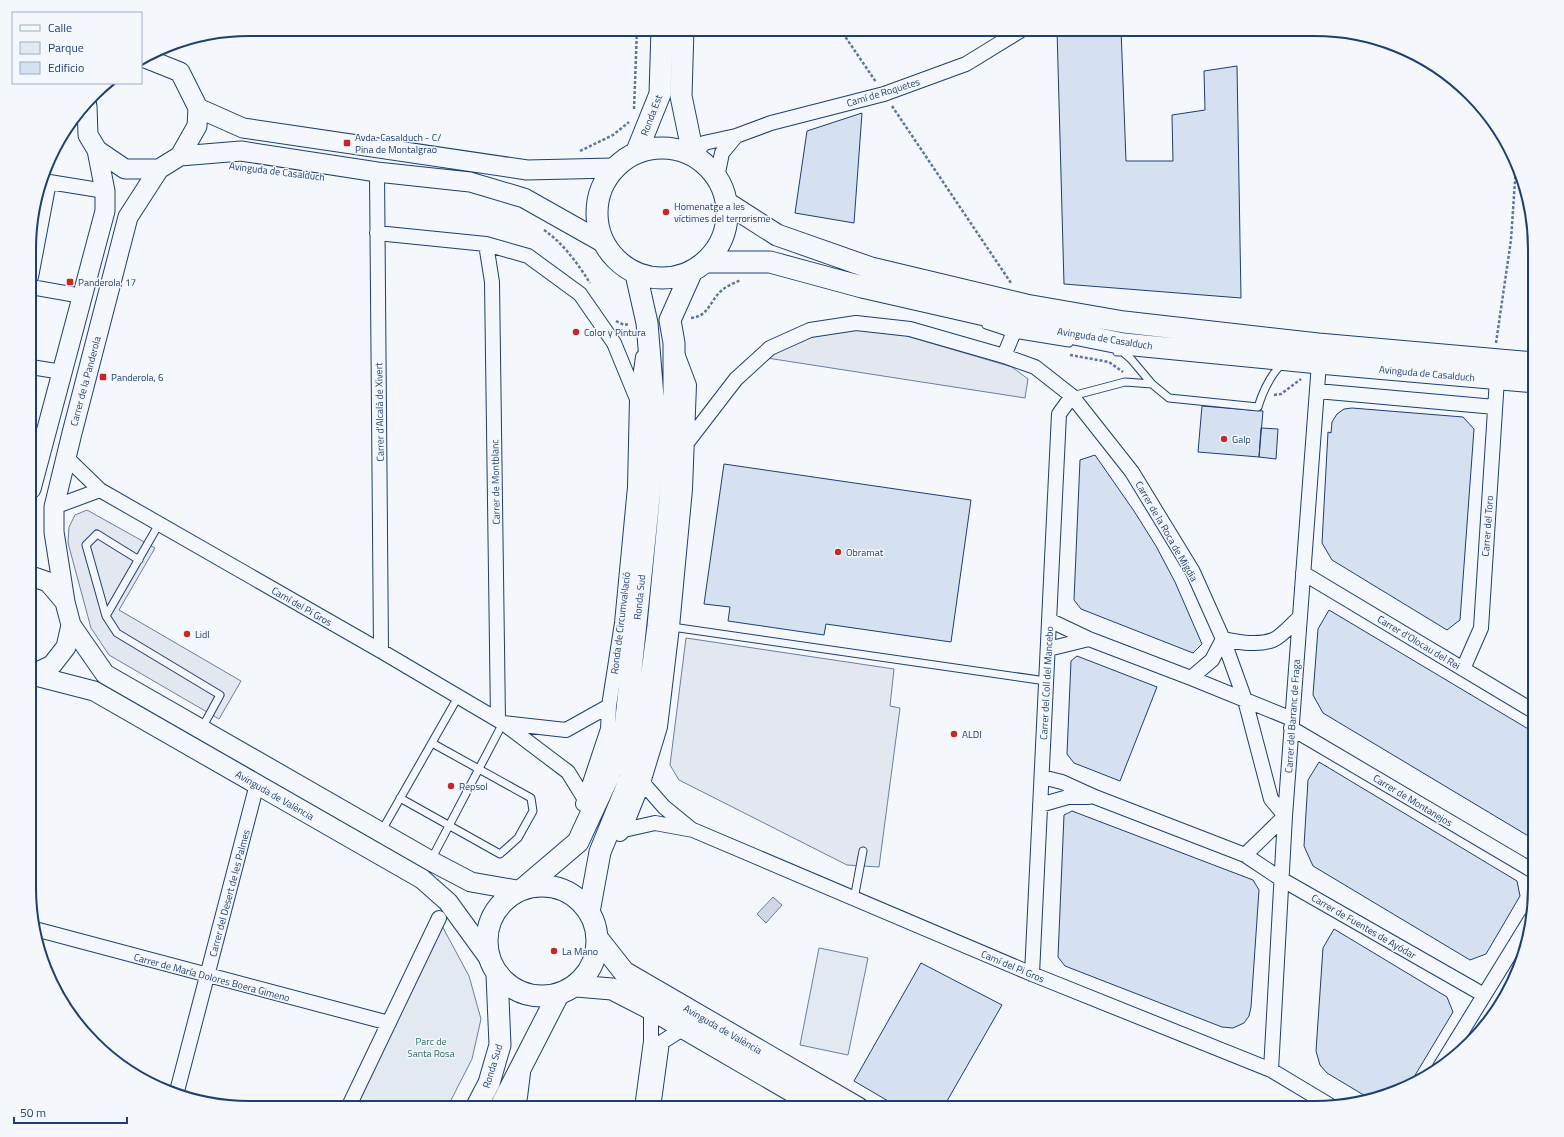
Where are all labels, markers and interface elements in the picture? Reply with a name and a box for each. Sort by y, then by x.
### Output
legend [12,12,142,84]
text: Calle [48,18,72,37]
text: Parque [48,38,84,57]
text: Edificio [48,58,84,77]
street label: Camí de Roquetes [845,74,922,111]
street label: Ronda Est [637,92,666,138]
place label: Avda. Casalduch - C/ Pina de Montalgrao [355,130,441,157]
marker: Avda. Casalduch - C/ Pina de Montalgrao [342,138,352,148]
street label: Avinguda de Casalduch [228,158,326,185]
place label: Homenatge a les víctimes del terrorisme [674,199,771,226]
marker: Homenatge a les víctimes del terrorisme [661,207,671,217]
place label: Panderola, 17 [78,275,136,290]
marker: Panderola, 17 [65,277,75,287]
street label: Avinguda de Casalduch [1056,324,1154,353]
place label: Color y Pintura [584,325,646,340]
marker: Color y Pintura [571,327,581,337]
street label: Carrer de la Panderola [66,334,105,428]
street label: Carrer d'Alcalà de Xivert [371,362,388,462]
street label: Avinguda de Casalduch [1378,362,1476,385]
place label: Panderola, 6 [111,370,164,385]
marker: Panderola, 6 [98,372,108,382]
place label: Galp [1232,432,1251,447]
marker: Galp [1219,434,1229,444]
street label: Carrer de Montblanc [487,439,504,525]
street label: Carrer de la Roca de Migdia [1132,478,1201,584]
street label: Carrer del Toro [1478,495,1497,557]
place label: Obramat [846,545,884,560]
marker: Obramat [833,547,843,557]
street label: Ronda de Circumval·lació [607,571,634,675]
street label: Ronda Sud [630,574,649,620]
street label: Camí del Pi Gros [269,583,335,630]
street label: Carrer d'Olocau del Rei [1374,612,1463,673]
street label: Carrer del Coll del Mancebo [1036,626,1057,740]
place label: Lidl [195,627,210,642]
marker: Lidl [182,629,192,639]
street label: Carrer del Barranc de Fraga [1281,659,1304,773]
place label: ALDI [962,727,982,742]
marker: ALDI [949,729,959,739]
street label: Avinguda de València [233,767,317,824]
street label: Carrer de Montanejos [1370,771,1456,830]
place label: Repsol [459,779,488,794]
marker: Repsol [446,781,456,791]
street label: Carrer del Desert de les Palmes [205,827,254,958]
street label: Carrer de Fuentes de Ayódar [1309,890,1419,963]
place label: La Mano [562,944,598,959]
marker: La Mano [549,946,559,956]
street label: Camí del Pi Gros [979,946,1047,987]
street label: Carrer de María Dolores Boera Gimeno [132,949,292,1006]
street label: Avinguda de València [681,1001,765,1058]
park label: Parc de Santa Rosa [407,1034,455,1061]
street label: Ronda Sud [479,1042,506,1090]
scale bar [14,1099,127,1125]
text: 50 m [20,1103,46,1122]

